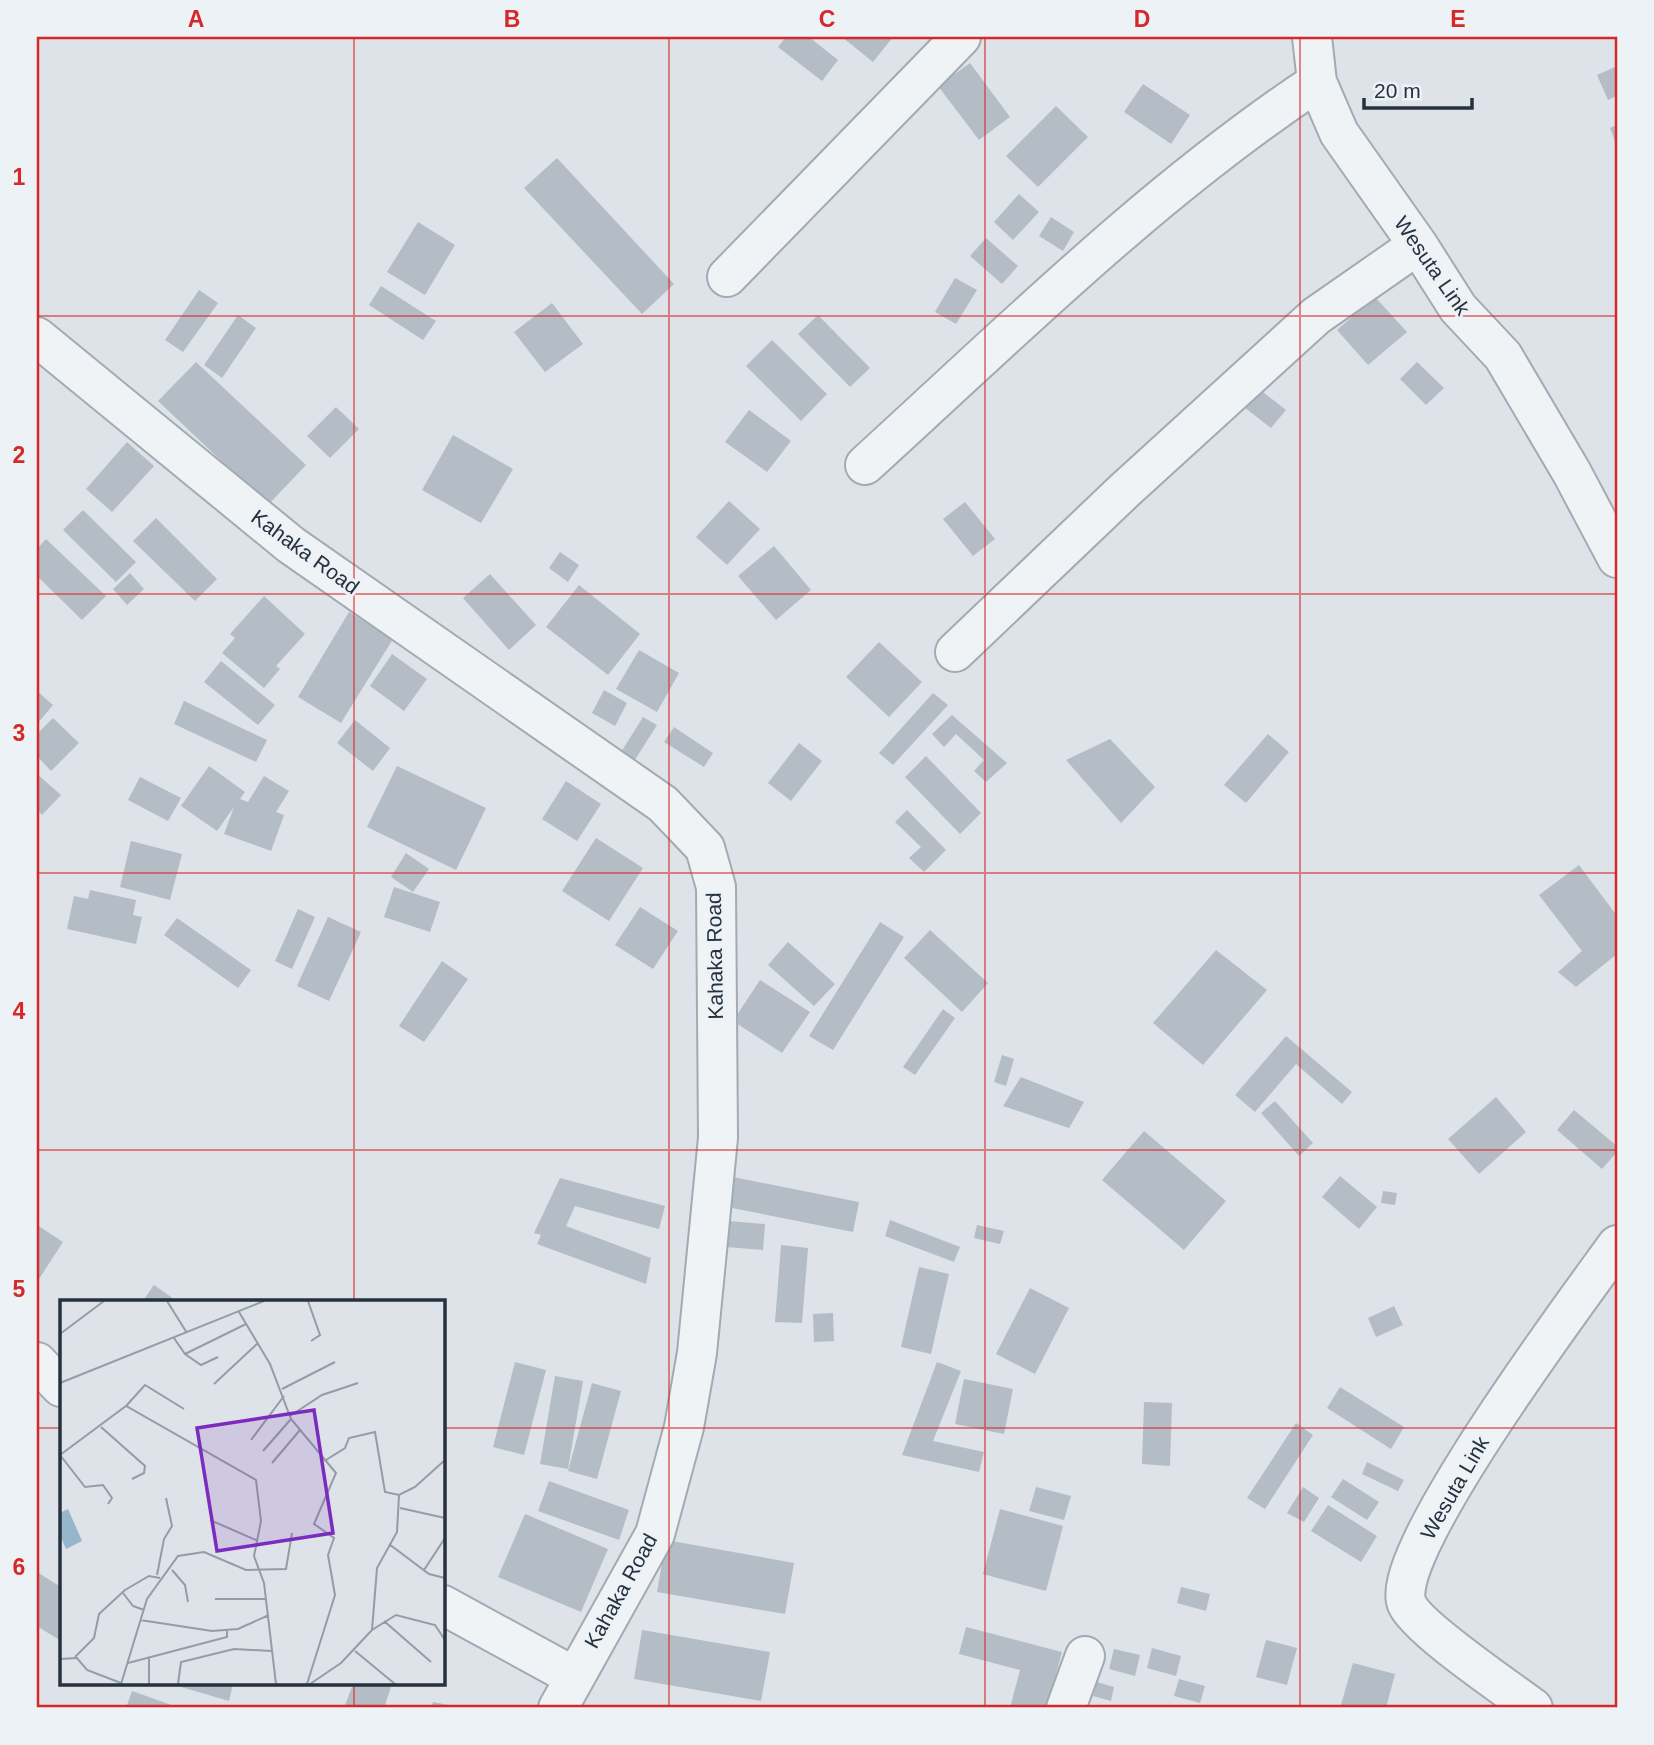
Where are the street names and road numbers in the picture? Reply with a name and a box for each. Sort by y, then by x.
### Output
street label: Wesuta Link [1390,212,1475,320]
street label: Kahaka Road [247,505,364,598]
street label: Kahaka Road [702,892,727,1020]
street label: Wesuta Link [1416,1432,1494,1543]
street label: Kahaka Road [580,1530,661,1652]

